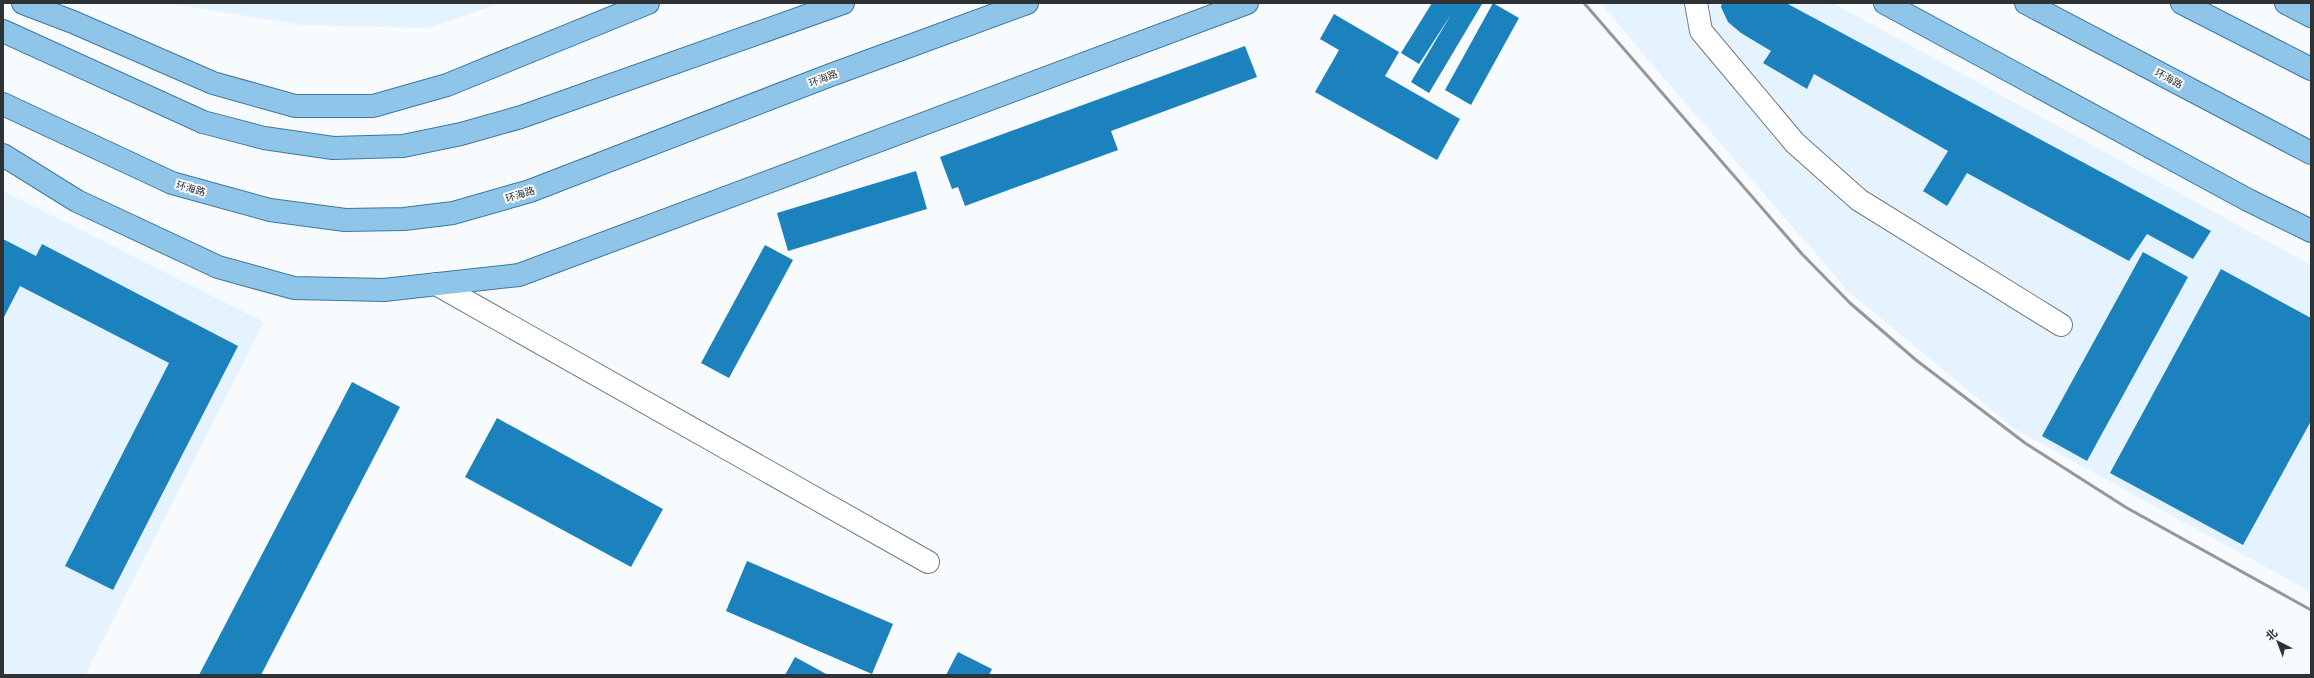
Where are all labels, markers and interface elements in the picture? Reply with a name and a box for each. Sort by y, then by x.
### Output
street label: 环海路 [2152,66,2185,91]
street label: 环海路 [807,67,840,90]
street label: 环海路 [175,178,207,199]
street label: 环海路 [504,184,536,205]
north arrow [2258,622,2298,662]
text: 北 [2263,626,2280,643]

